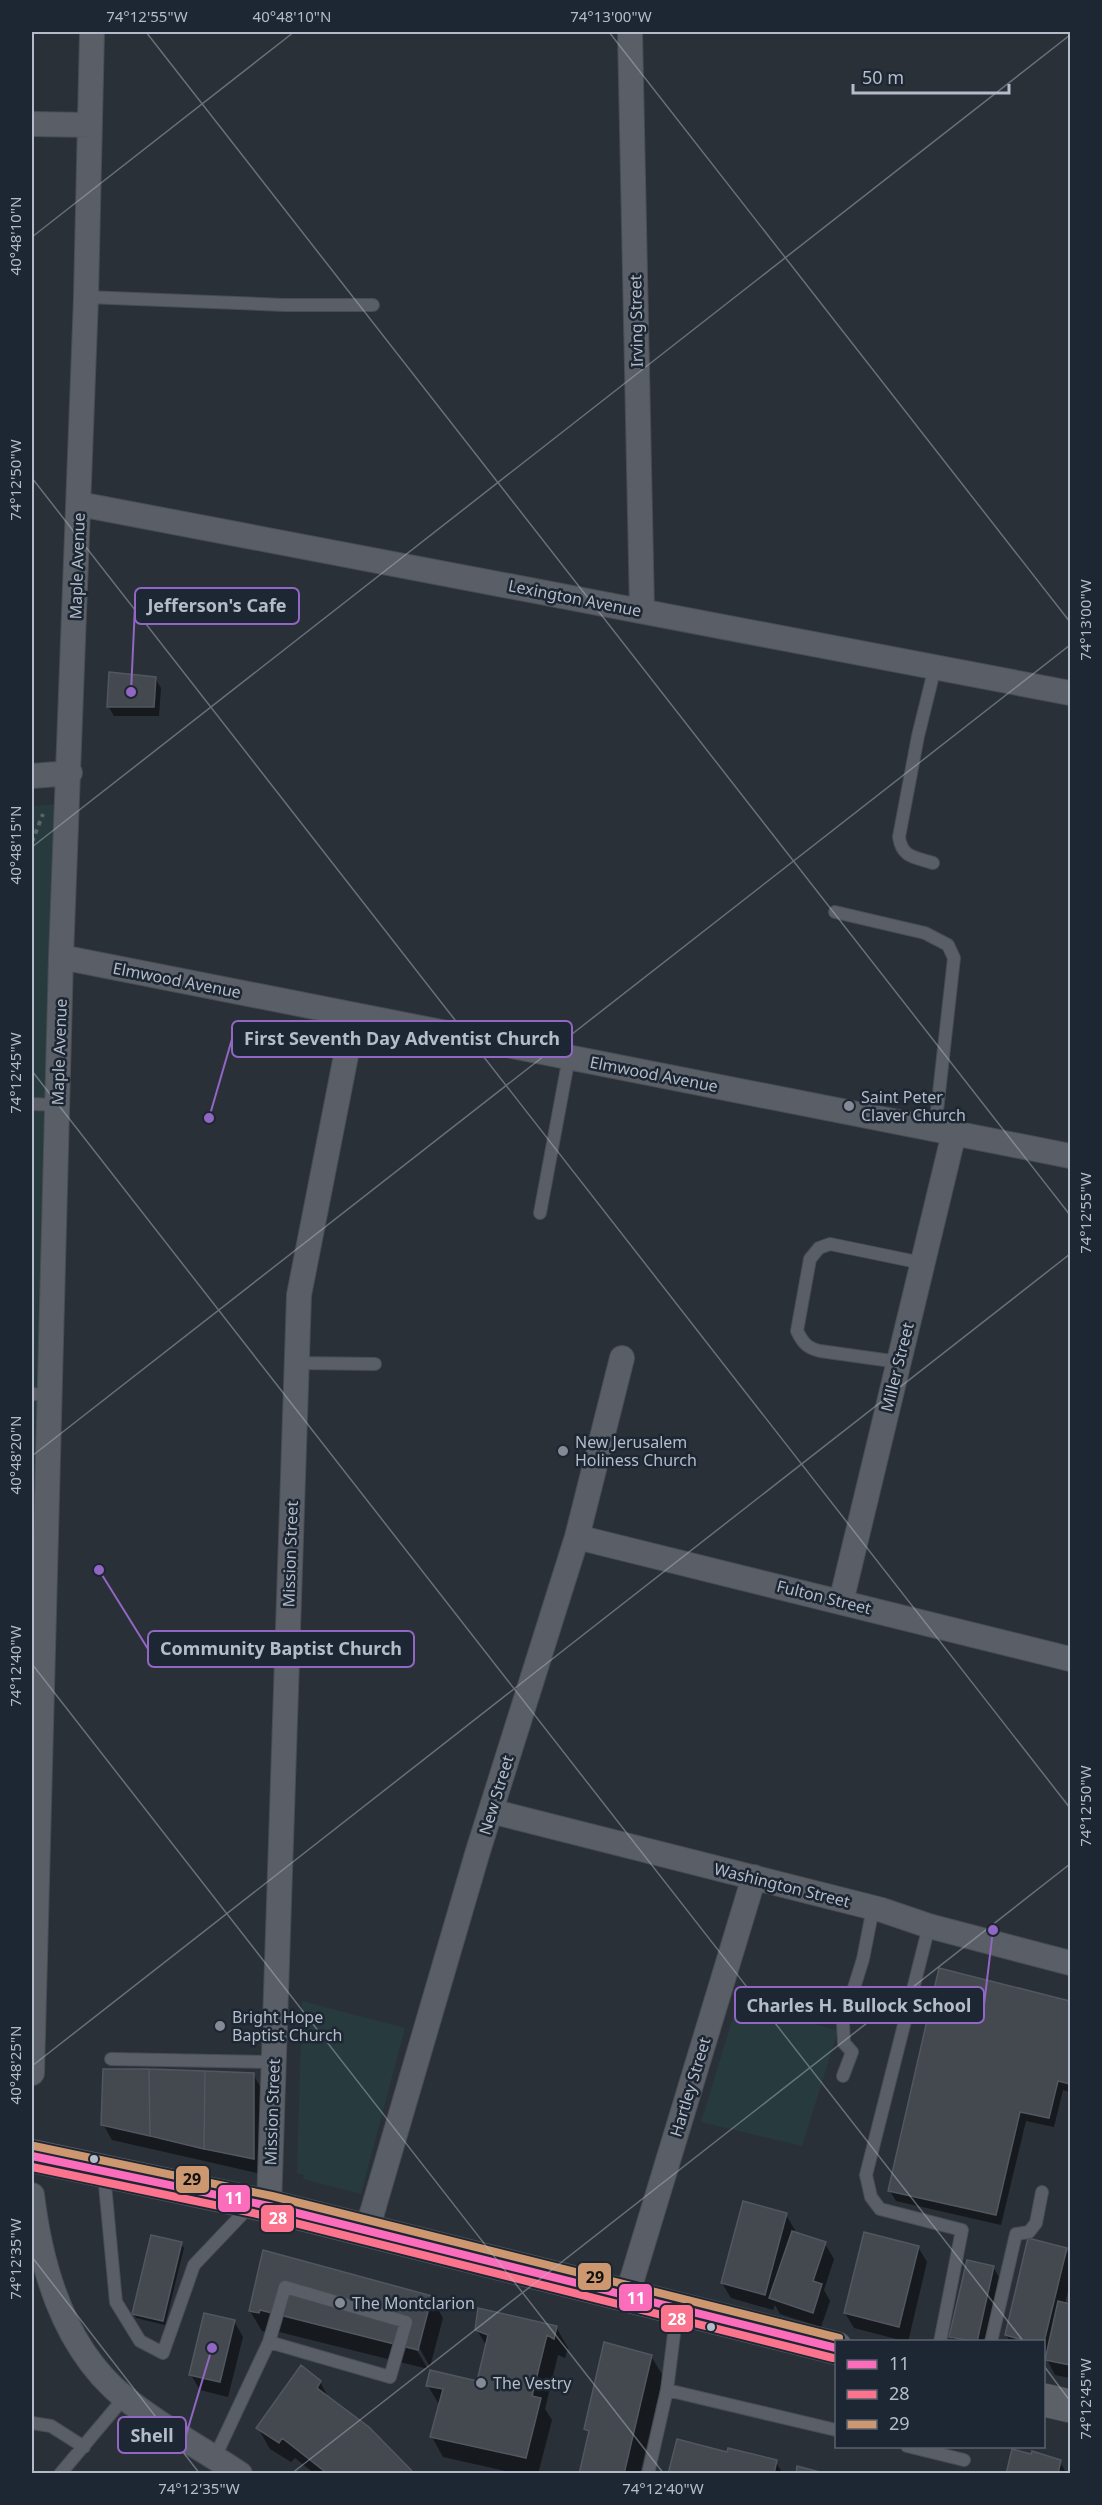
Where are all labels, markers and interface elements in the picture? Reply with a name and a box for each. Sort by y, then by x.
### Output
text: 74°12'55"W [106,6,188,26]
text: 40°48'10"N [253,6,331,26]
text: 74°13'00"W [570,6,652,26]
scale bar [853,57,1009,95]
text: 50 m [862,65,904,89]
text: 40°48'10"N [5,197,25,275]
street label: Irving Street [624,274,648,368]
text: 74°12'50"W [5,439,25,521]
street label: Maple Avenue [64,512,90,620]
street label: Lexington Avenue [507,574,643,622]
text: 74°13'00"W [1075,579,1095,661]
callout: Jefferson's Cafe [135,588,299,624]
text: Jefferson's Cafe [145,593,287,617]
text: 40°48'15"N [5,806,25,884]
street label: Elmwood Avenue [111,957,243,1003]
street label: Maple Avenue [46,998,72,1106]
callout: First Seventh Day Adventist Church [232,1021,572,1057]
text: First Seventh Day Adventist Church [244,1026,560,1050]
text: 74°12'45"W [5,1032,25,1114]
street label: Elmwood Avenue [588,1051,720,1097]
place label: Saint Peter Claver Church [861,1086,966,1126]
marker: Saint Peter Claver Church [842,1099,856,1113]
text: 74°12'55"W [1075,1172,1095,1254]
street label: Miller Street [875,1320,919,1414]
text: 40°48'20"N [5,1416,25,1494]
place label: New Jerusalem Holiness Church [575,1431,697,1471]
marker: New Jerusalem Holiness Church [556,1444,570,1458]
street label: Mission Street [277,1500,303,1608]
street label: Fulton Street [775,1575,874,1619]
text: 74°12'40"W [5,1625,25,1707]
callout: Community Baptist Church [148,1631,414,1667]
text: Community Baptist Church [160,1636,402,1660]
street label: New Street [473,1752,519,1838]
text: 74°12'50"W [1075,1765,1095,1847]
street label: Washington Street [712,1857,852,1913]
callout: Charles H. Bullock School [735,1987,984,2023]
text: Charles H. Bullock School [747,1993,971,2017]
place label: Bright Hope Baptist Church [232,2006,342,2046]
marker: Bright Hope Baptist Church [213,2019,227,2033]
text: 40°48'25"N [5,2026,25,2104]
street label: Hartley Street [664,2034,716,2139]
street label: Mission Street [259,2058,285,2166]
unlabelled marker [88,2153,100,2165]
line badge: 29 [175,2165,210,2194]
text: 29 [183,2168,201,2190]
line badge: 11 [217,2184,251,2213]
text: 11 [225,2187,243,2209]
line badge: 28 [260,2204,295,2233]
text: 28 [269,2207,287,2229]
text: 74°12'35"W [5,2218,25,2300]
line badge: 29 [577,2262,612,2291]
text: 29 [586,2266,604,2288]
line badge: 11 [618,2283,653,2312]
text: 11 [627,2287,645,2309]
place label: The Montclarion [352,2292,475,2314]
marker: The Montclarion [333,2296,347,2310]
line badge: 28 [660,2304,694,2333]
text: 28 [668,2308,686,2330]
unlabelled marker [705,2321,717,2333]
legend [835,2340,1045,2448]
text: 11 [889,2351,910,2375]
text: 74°12'45"W [1075,2358,1095,2440]
place label: The Vestry [493,2372,572,2394]
marker: The Vestry [474,2376,488,2390]
text: 28 [889,2381,910,2405]
text: 29 [889,2411,910,2435]
callout: Shell [118,2417,186,2453]
text: Shell [130,2423,174,2447]
text: 74°12'35"W [158,2478,240,2498]
text: 74°12'40"W [622,2478,704,2498]

